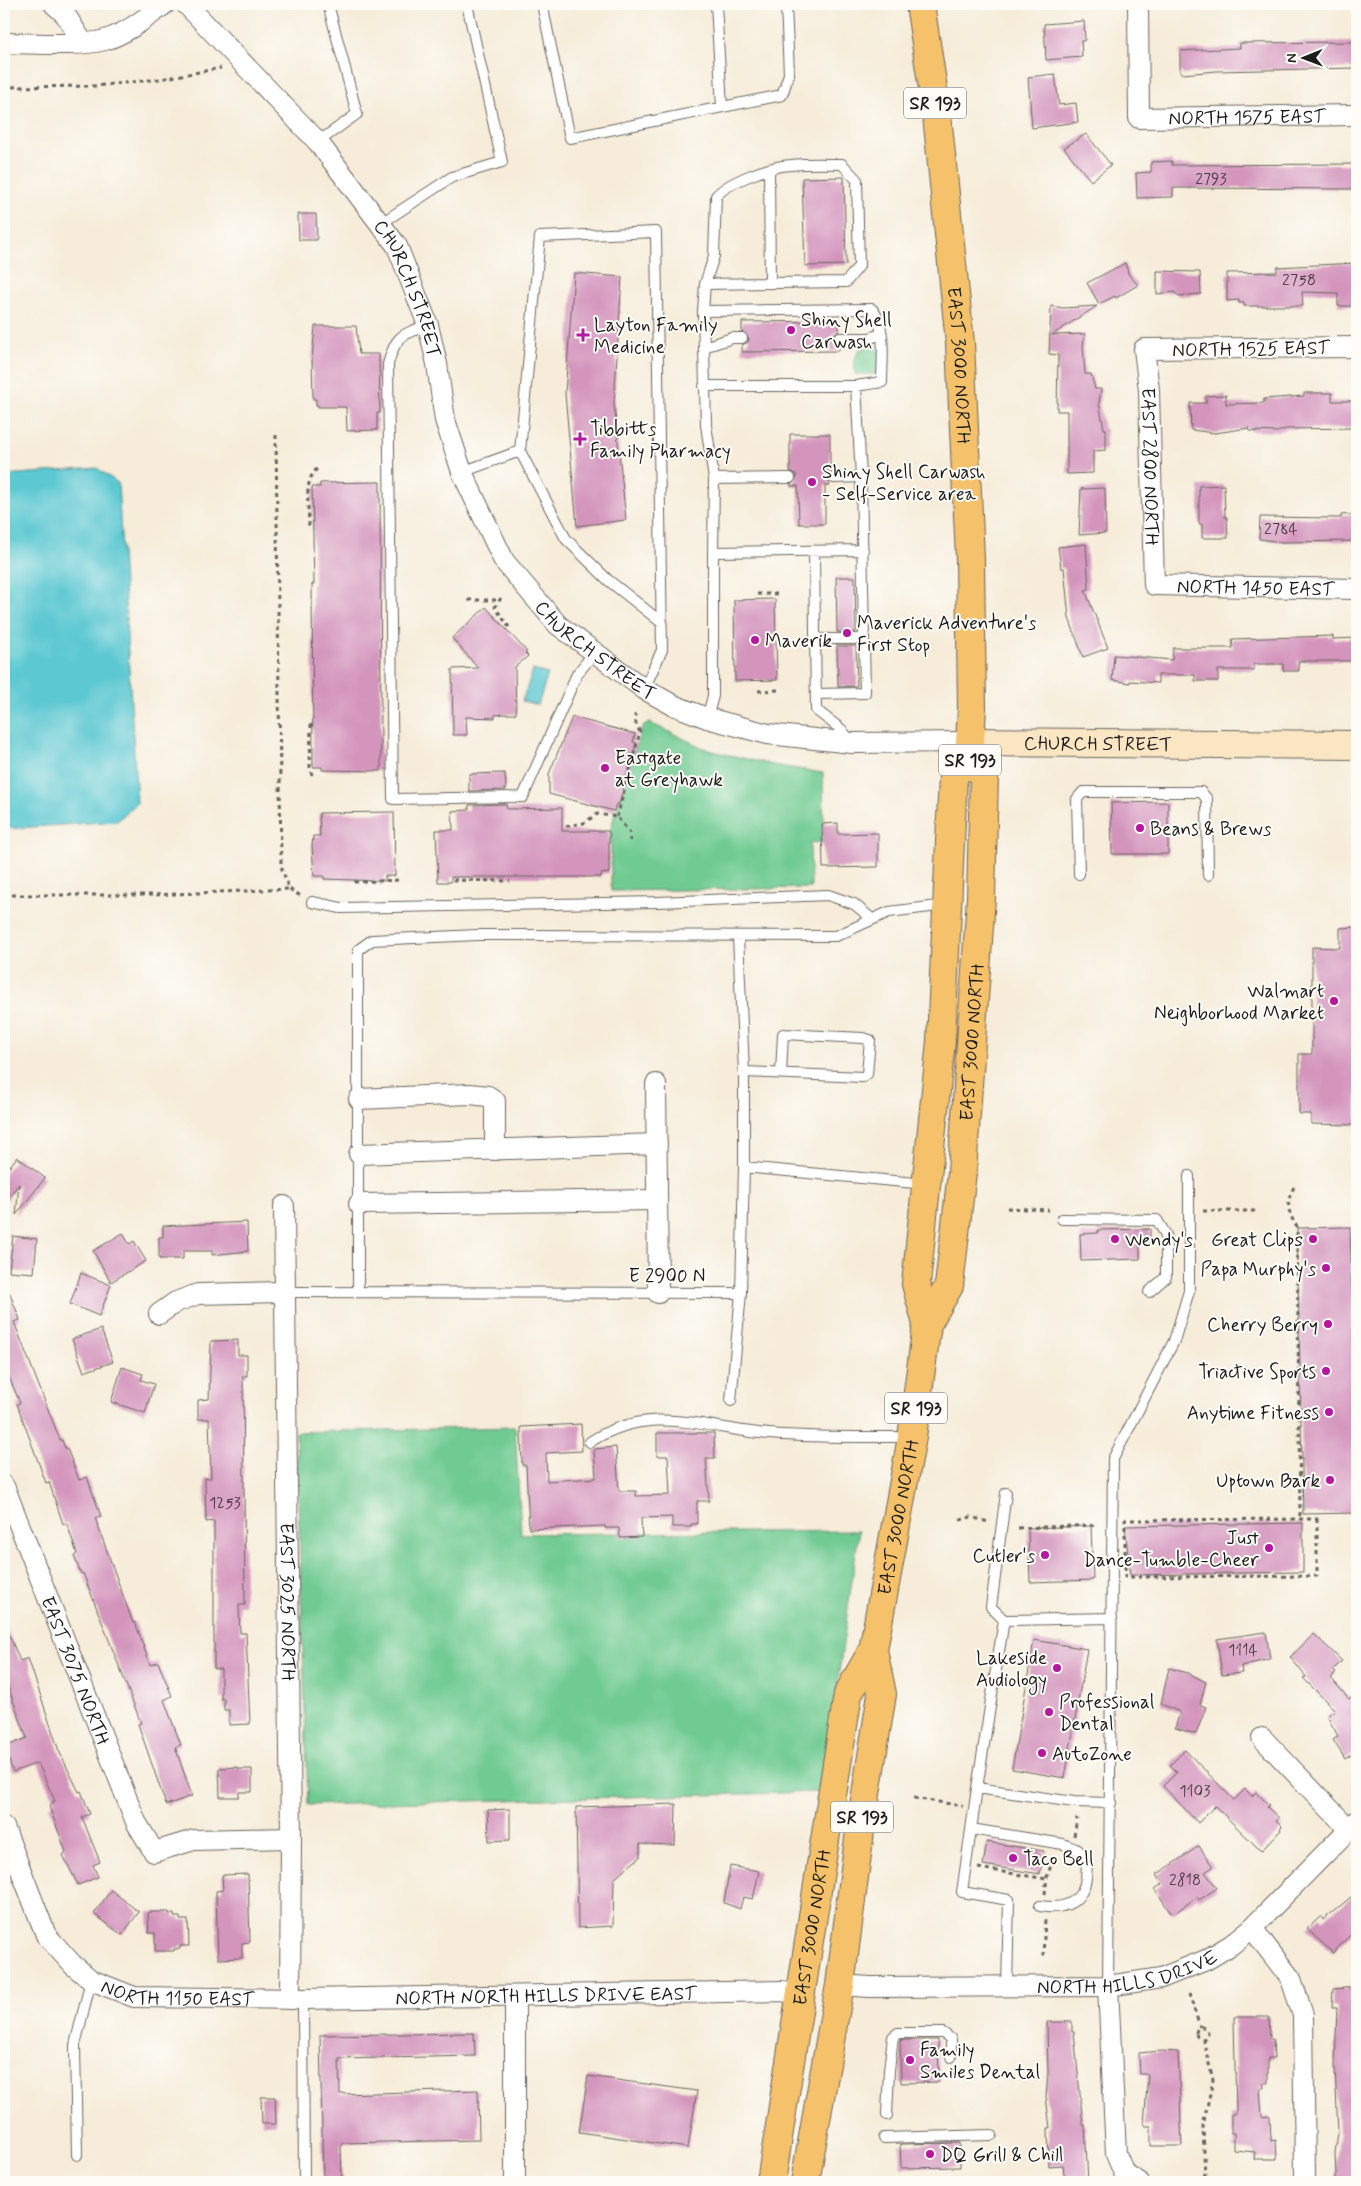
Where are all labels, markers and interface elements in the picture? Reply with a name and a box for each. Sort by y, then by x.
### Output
north arrow [1278,32,1328,82]
text: N [1283,53,1301,63]
road number: SR 193 [904,88,966,119]
street label: NORTH 1575 EAST [1168,104,1327,132]
house number: 2793 [1195,169,1227,190]
street label: CHURCH STREET [367,215,446,360]
house number: 2758 [1282,270,1316,291]
street label: EAST 3000 NORTH [940,286,976,445]
place label: Shiny Shell Carwash [801,308,892,355]
place label: Layton Family Medicine [594,313,718,360]
marker: Shiny Shell Carwash [785,324,797,336]
marker: Layton Family Medicine [576,328,590,342]
street label: NORTH 1525 EAST [1172,336,1331,363]
street label: EAST 2800 NORTH [1135,387,1164,546]
place label: Tibbitts Family Pharmacy [590,417,731,465]
marker: Tibbitts Family Pharmacy [574,433,586,445]
place label: Shiny Shell Carwash - Self-Service area [822,460,986,507]
marker: Shiny Shell Carwash - Self-Service area [806,476,818,488]
house number: 2784 [1264,519,1298,540]
street label: NORTH 1450 EAST [1177,574,1336,603]
street label: CHURCH STREET [529,596,660,707]
place label: Maverick Adventure's First Stop [857,611,1037,658]
marker: Maverick Adventure's First Stop [841,627,853,639]
place label: Maverik [765,629,832,654]
marker: Maverik [749,634,761,646]
street label: CHURCH STREET [1024,731,1172,758]
road number: SR 193 [939,744,1001,776]
place label: Eastgate at Greyhawk [615,746,723,794]
marker: Eastgate at Greyhawk [599,762,611,774]
place label: Beans & Brews [1150,817,1272,842]
marker: Beans & Brews [1134,822,1146,834]
street label: EAST 3000 NORTH [955,963,990,1122]
place label: Walmart Neighborhood Market [1154,979,1324,1027]
marker: Walmart Neighborhood Market [1328,995,1340,1007]
place label: Wendy's [1125,1228,1194,1254]
place label: Great Clips [1211,1228,1303,1253]
marker: Wendy's [1109,1233,1121,1245]
marker: Great Clips [1307,1233,1319,1245]
place label: Papa Murphy's [1201,1257,1317,1283]
marker: Papa Murphy's [1320,1262,1332,1274]
street label: E 2900 N [629,1264,705,1289]
place label: Cherry Berry [1207,1313,1318,1338]
marker: Cherry Berry [1322,1318,1334,1330]
place label: Triactive Sports [1198,1360,1316,1385]
marker: Triactive Sports [1320,1365,1332,1377]
road number: SR 193 [885,1392,947,1424]
place label: Anytime Fitness [1187,1401,1319,1426]
marker: Anytime Fitness [1323,1406,1335,1418]
street label: EAST 3000 NORTH [872,1437,925,1597]
place label: Uptown Bark [1216,1469,1320,1494]
marker: Uptown Bark [1324,1474,1336,1486]
house number: 1253 [209,1493,241,1514]
street label: EAST 3025 NORTH [274,1523,300,1681]
place label: Just Dance-Tumble-Cheer [1083,1526,1259,1573]
marker: Just Dance-Tumble-Cheer [1263,1542,1275,1554]
place label: Cutler's [972,1544,1036,1569]
marker: Cutler's [1039,1549,1051,1561]
street label: EAST 3075 NORTH [35,1593,115,1749]
house number: 1114 [1228,1640,1258,1661]
place label: Lakeside Audiology [976,1646,1047,1695]
marker: Lakeside Audiology [1051,1662,1063,1674]
place label: Professional Dental [1059,1690,1155,1737]
marker: Professional Dental [1043,1706,1055,1718]
place label: AutoZone [1052,1742,1132,1767]
marker: AutoZone [1036,1747,1048,1759]
house number: 1103 [1180,1781,1210,1802]
road number: SR 193 [831,1801,893,1832]
street label: EAST 3000 NORTH [788,1847,837,2007]
place label: Taco Bell [1023,1847,1094,1872]
marker: Taco Bell [1007,1852,1019,1864]
house number: 2818 [1169,1870,1201,1891]
street label: NORTH HILLS DRIVE [1037,1945,1223,2000]
street label: NORTH 1150 EAST [97,1974,255,2012]
street label: NORTH NORTH HILLS DRIVE EAST [395,1981,698,2011]
place label: Family Smiles Dental [920,2038,1041,2085]
marker: Family Smiles Dental [904,2054,916,2066]
place label: DQ Grill & Chill [940,2143,1063,2168]
marker: DQ Grill & Chill [924,2148,936,2160]

